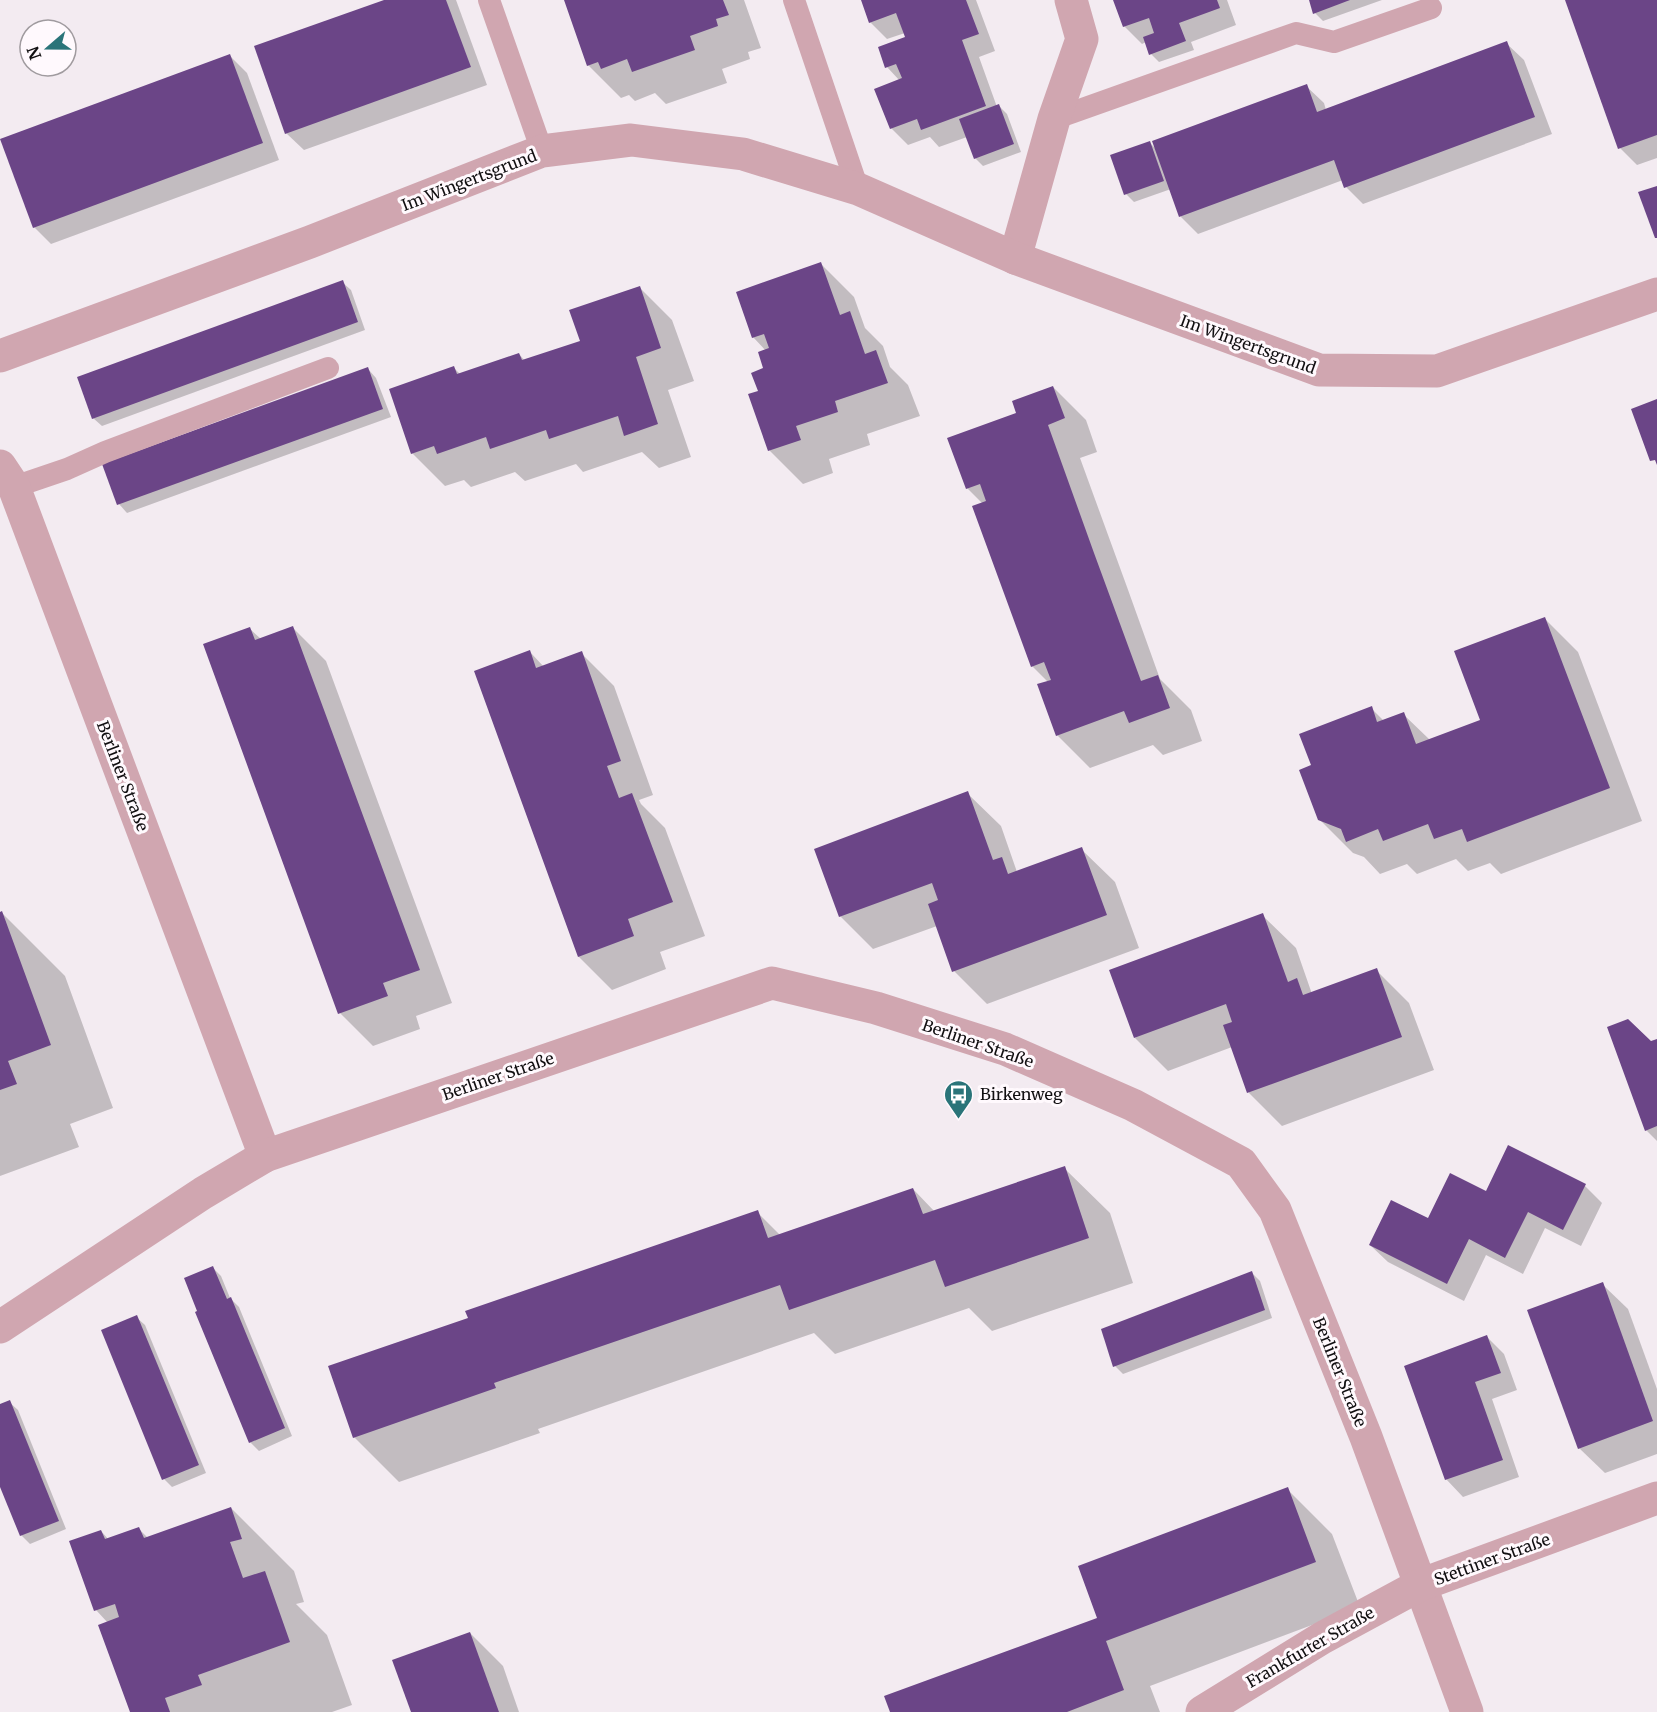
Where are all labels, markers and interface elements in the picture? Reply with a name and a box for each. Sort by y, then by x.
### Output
north arrow [18,18,78,78]
text: N [22,43,45,62]
street label: Im Wingertsgrund [399,145,540,215]
street label: Im Wingertsgrund [1177,310,1319,378]
street label: Berliner Straße [93,718,153,834]
street label: Berliner Straße [920,1015,1036,1071]
street label: Berliner Straße [440,1048,556,1104]
bus stop icon: Birkenweg [943,1078,975,1120]
place label: Birkenweg [980,1084,1063,1104]
street label: Berliner Straße [1309,1314,1371,1430]
street label: Stettiner Straße [1431,1529,1553,1589]
street label: Frankfurter Straße [1242,1602,1378,1692]

